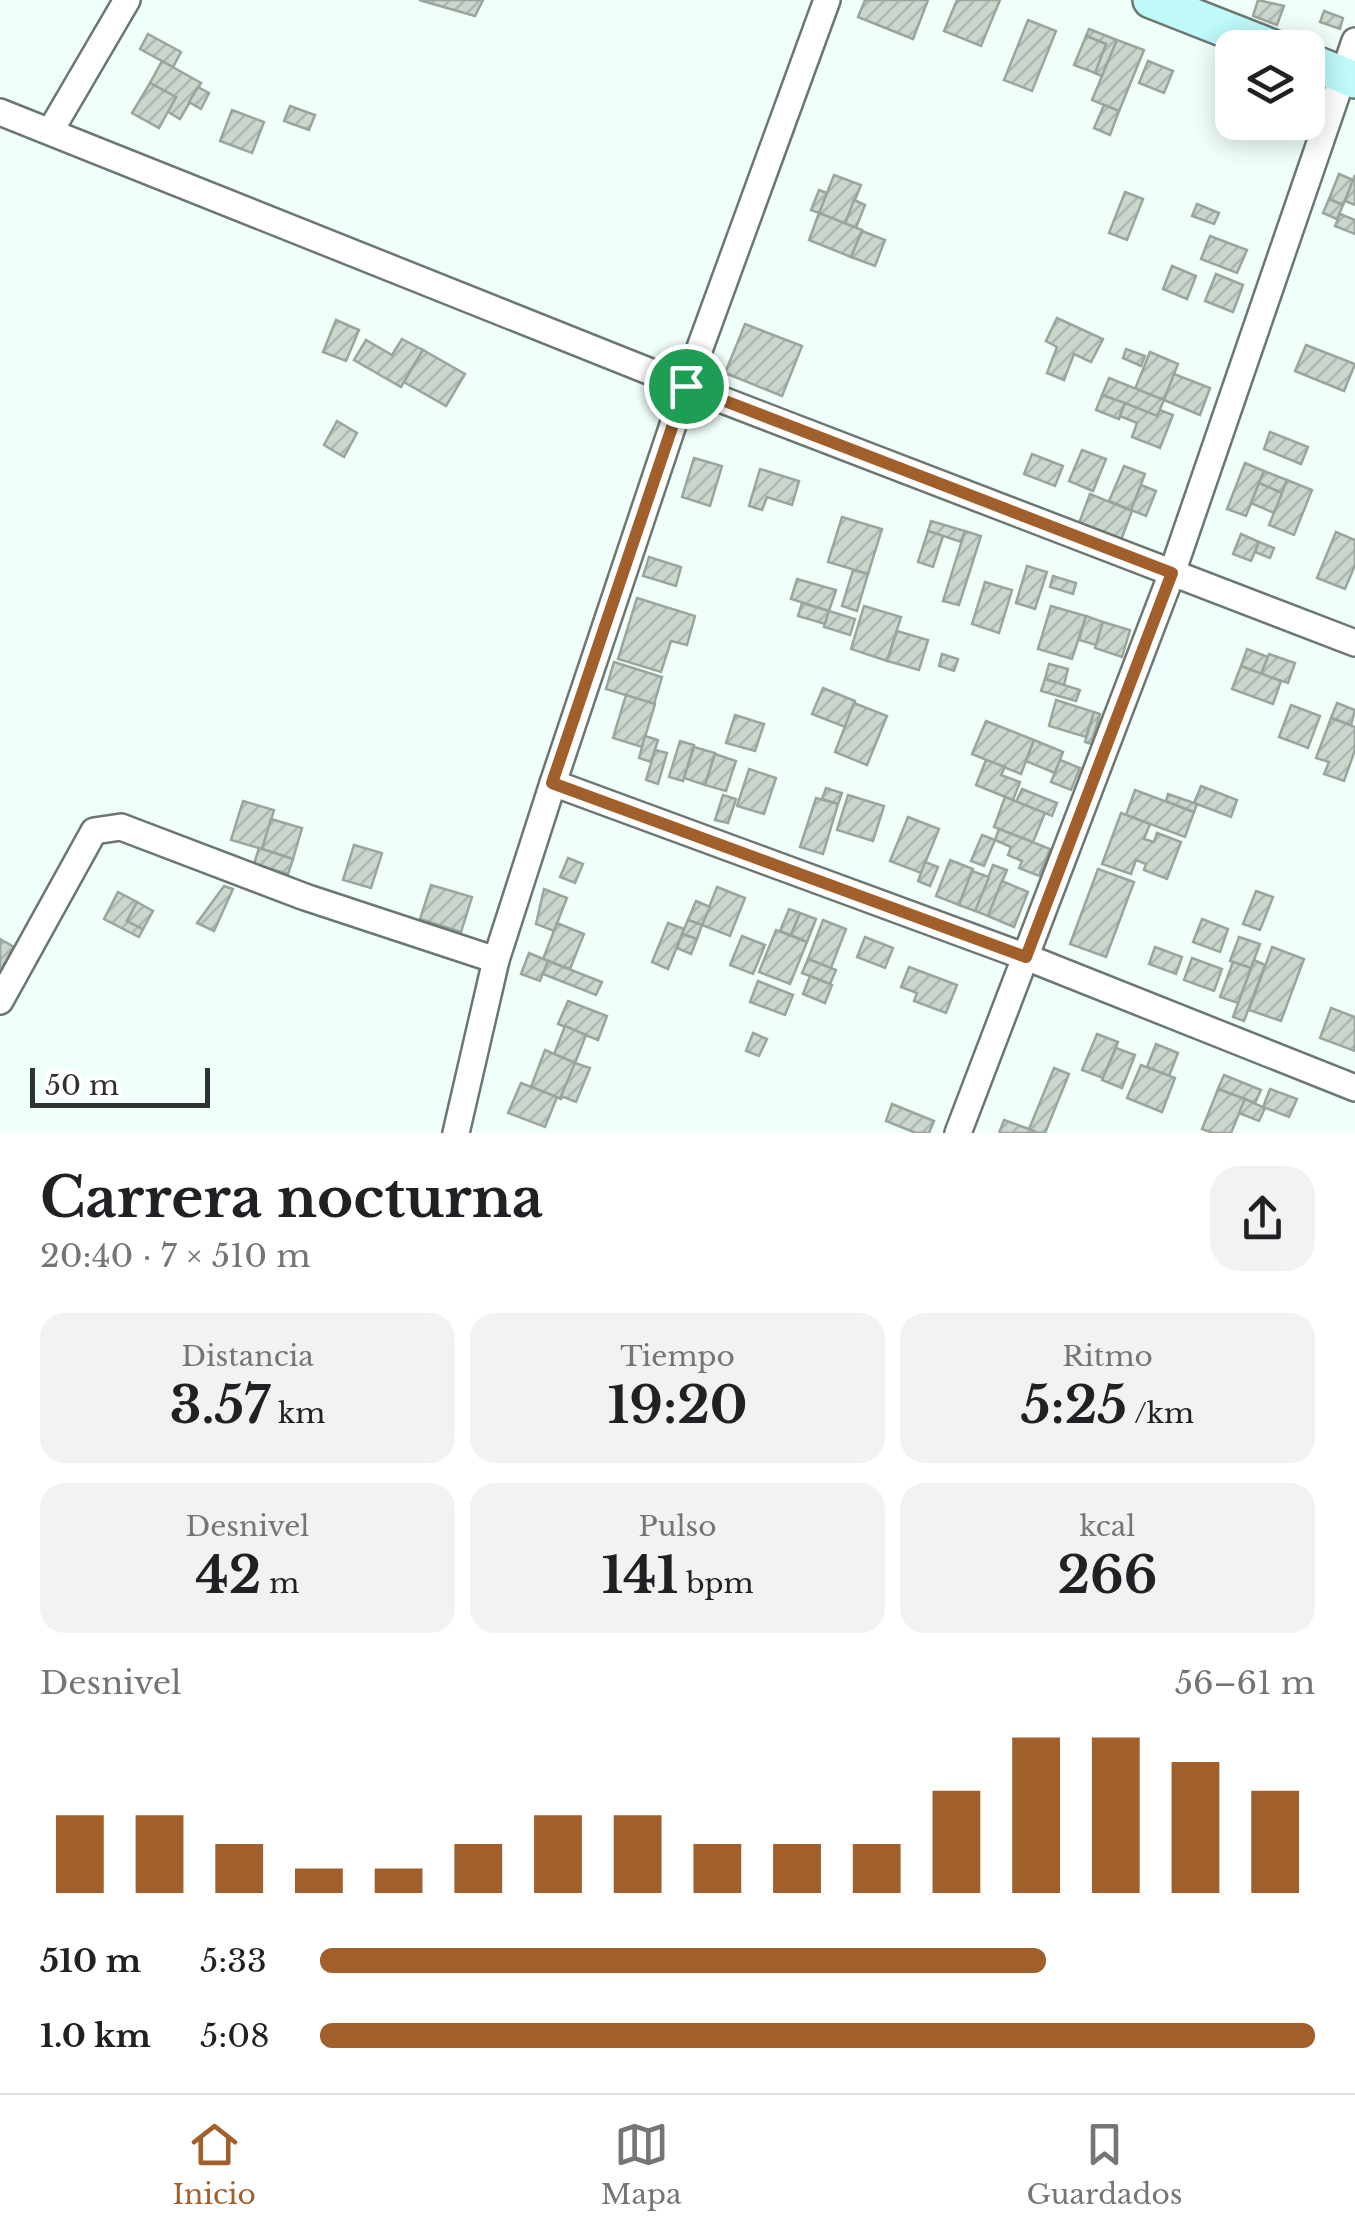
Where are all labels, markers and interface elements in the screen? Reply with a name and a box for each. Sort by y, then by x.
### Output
map controls [1215,30,1325,140]
button: layers [1215,30,1325,140]
pin [644,344,729,429]
icon: arrive [659,359,714,414]
scale bar [30,1063,210,1108]
text: 50 m [45,1068,119,1103]
text: Carrera nocturna [40,1164,543,1232]
button: share [1210,1166,1315,1271]
text: 20:40 · 7 × 510 m [40,1236,311,1276]
text: Distancia [181,1339,314,1374]
text: Tiempo [620,1339,735,1374]
text: Ritmo [1062,1339,1153,1374]
text: 3.57 [170,1374,270,1437]
text: 19:20 [608,1374,748,1437]
text: 5:25 [1021,1374,1127,1437]
text: km [270,1396,325,1431]
text: /km [1127,1396,1194,1431]
text: Desnivel [186,1509,309,1544]
text: Pulso [638,1509,717,1544]
text: kcal [1080,1509,1135,1544]
text: 42 [196,1544,261,1607]
text: 141 [601,1544,678,1607]
text: 266 [1058,1544,1157,1607]
text: m [261,1566,299,1601]
text: bpm [678,1566,754,1601]
text: Desnivel [40,1663,182,1703]
text: 56–61 m [1175,1663,1315,1703]
text: 510 m [40,1941,141,1981]
text: 5:33 [200,1941,267,1981]
text: 1.0 km [40,2016,151,2056]
text: 5:08 [200,2016,270,2056]
tab: Inicio [173,2117,256,2212]
tab: Mapa [601,2117,681,2212]
tab: Guardados [1026,2117,1182,2212]

